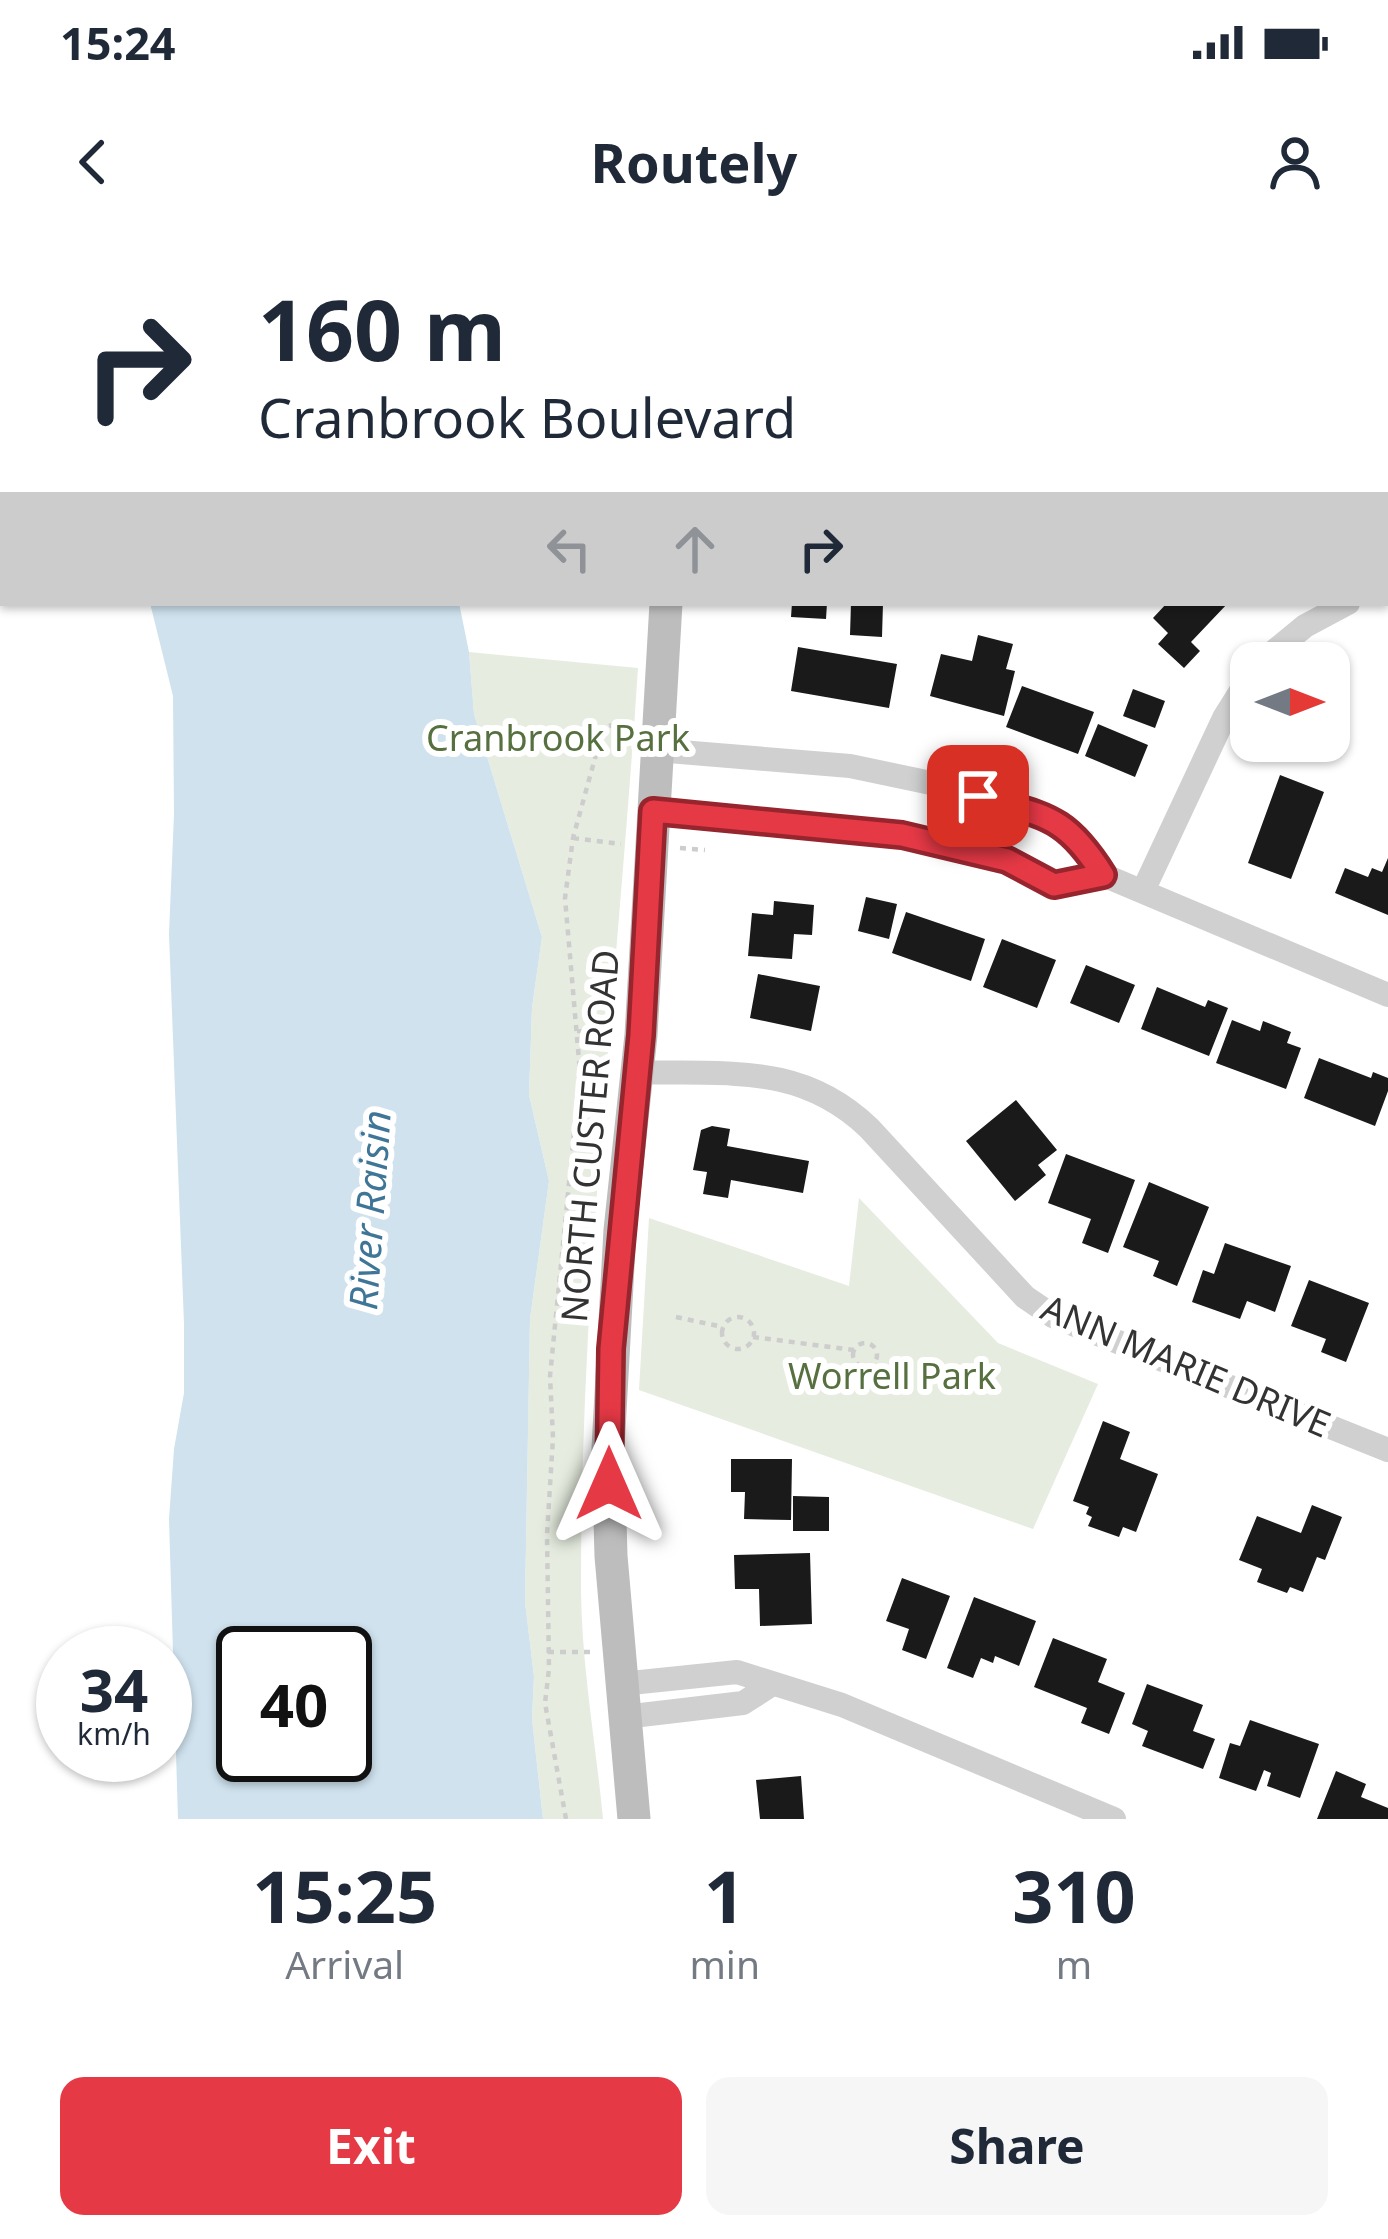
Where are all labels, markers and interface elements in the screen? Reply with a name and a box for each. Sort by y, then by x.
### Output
text: 15:24 [60,12,176,73]
text: Routely [591,125,797,199]
icon: back [60,129,126,195]
icon: person [1262,129,1328,195]
text: 160 m [258,271,506,386]
icon: right [60,288,216,444]
text: Cranbrook Boulevard [258,380,796,454]
icon: left [536,516,602,582]
icon: ahead [662,516,728,582]
icon: right [788,516,854,582]
north arrow [1230,642,1350,762]
map controls [1230,642,1350,762]
park label: Cranbrook Park [426,713,690,762]
pin [927,745,1029,847]
icon: arrive [945,763,1011,829]
street label: NORTH CUSTER ROAD [549,948,630,1324]
water label: River Raisin [335,1108,402,1311]
street label: ANN MARIE DRIVE [1034,1283,1338,1449]
park label: Worrell Park [788,1351,996,1400]
position arrow [546,1421,672,1547]
speed limit sign: 40 [216,1626,372,1782]
text: 34 [80,1648,148,1730]
text: km/h [77,1713,151,1754]
text: 15:25 [252,1846,437,1944]
text: 1 [704,1846,745,1944]
text: 310 [1012,1846,1136,1944]
text: Arrival [285,1937,404,1990]
text: min [689,1937,760,1990]
text: m [1056,1937,1092,1990]
button: Exit [60,2077,682,2215]
button: Share [706,2077,1328,2215]

